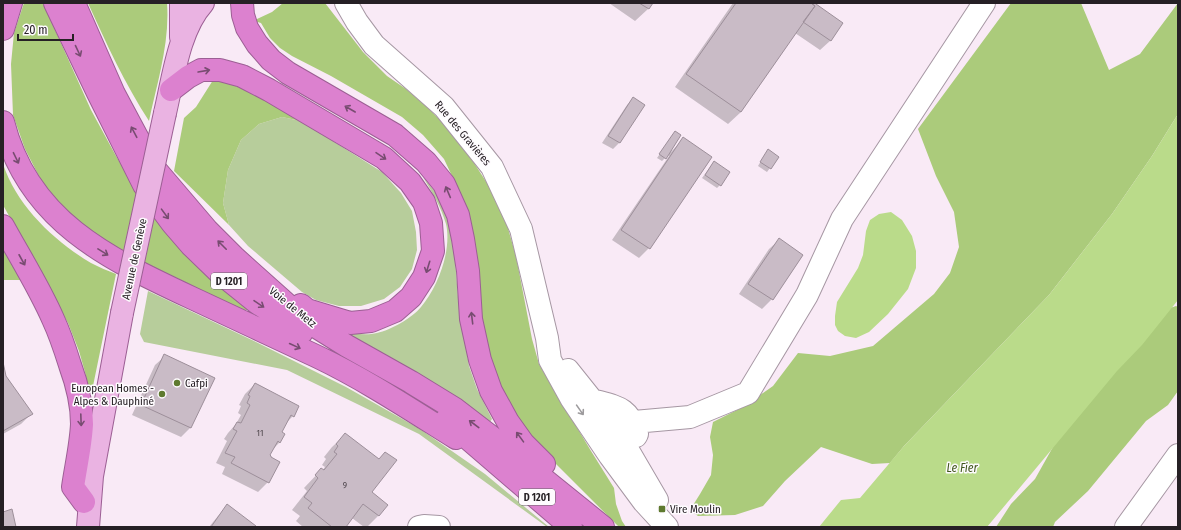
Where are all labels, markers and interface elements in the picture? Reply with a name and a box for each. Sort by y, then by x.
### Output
scale bar [18,16,73,42]
text: 20 m [24,23,48,37]
one-way arrow [75,45,82,57]
one-way arrow [197,67,210,75]
street label: Rue des Gravières [432,98,494,168]
one-way arrow [344,104,356,112]
one-way arrow [130,126,137,138]
one-way arrow [13,152,20,164]
one-way arrow [375,152,386,160]
one-way arrow [443,186,451,198]
one-way arrow [161,209,169,220]
street label: Avenue de Genève [120,217,149,301]
one-way arrow [217,240,227,250]
one-way arrow [97,248,108,257]
one-way arrow [18,254,26,266]
one-way arrow [424,260,431,273]
road number: D 1201 [211,273,247,289]
street label: Voie de Metz [266,284,319,331]
one-way arrow [253,300,264,308]
one-way arrow [468,312,476,325]
one-way arrow [288,343,300,350]
place label: Cafpi [185,377,208,390]
marker: Cafpi [172,378,182,388]
place label: European Homes - Alpes & Dauphiné [71,382,154,408]
marker: European Homes - Alpes & Dauphiné [157,389,167,399]
one-way arrow [576,405,584,416]
one-way arrow [77,413,85,426]
one-way arrow [469,420,480,428]
house number: 11 [257,428,263,438]
one-way arrow [516,432,524,443]
water label: Le Fier [946,461,978,475]
house number: 9 [343,480,347,490]
road number: D 1201 [519,489,555,505]
place label: Vire Moulin [670,503,721,516]
marker: Vire Moulin [657,504,667,514]

